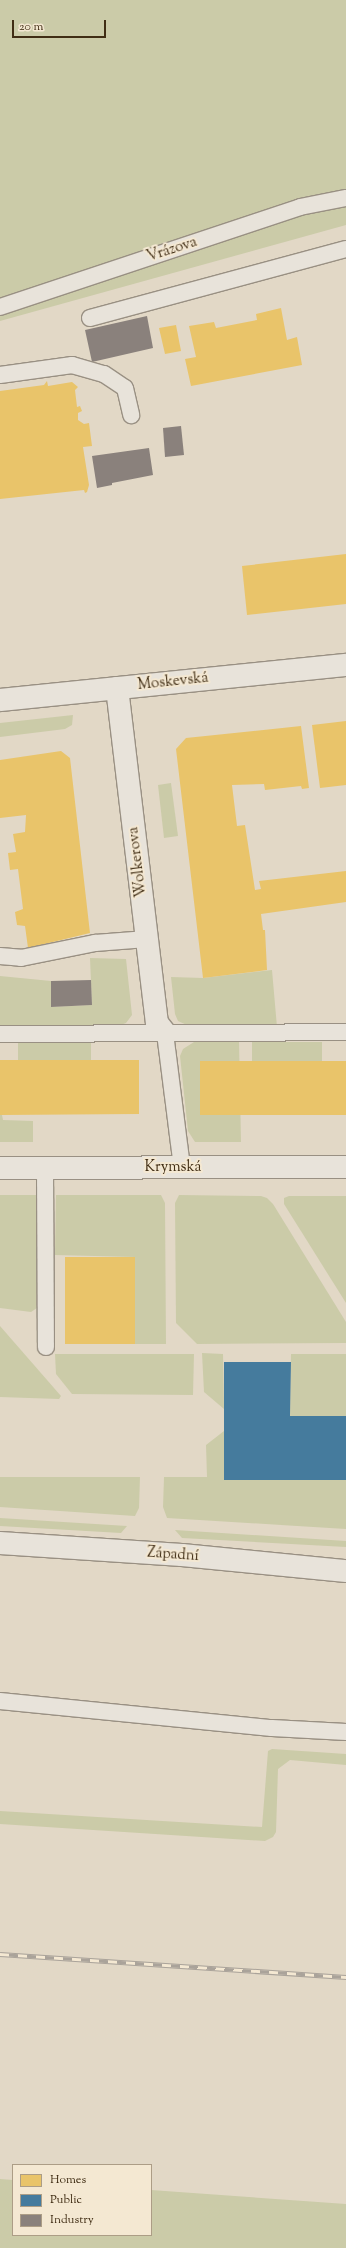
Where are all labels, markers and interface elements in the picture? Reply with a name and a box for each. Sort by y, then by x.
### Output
scale bar [14,12,108,38]
text: 20 m [19,18,43,36]
street label: Vrázova [145,233,199,267]
street label: Moskevská [137,669,209,695]
street label: Wolkerova [125,826,151,898]
street label: Krymská [144,1159,202,1177]
street label: Západní [147,1544,199,1566]
legend [12,2164,152,2236]
text: Homes [50,2171,86,2189]
text: Public [50,2191,82,2209]
text: Industry [50,2211,94,2229]

